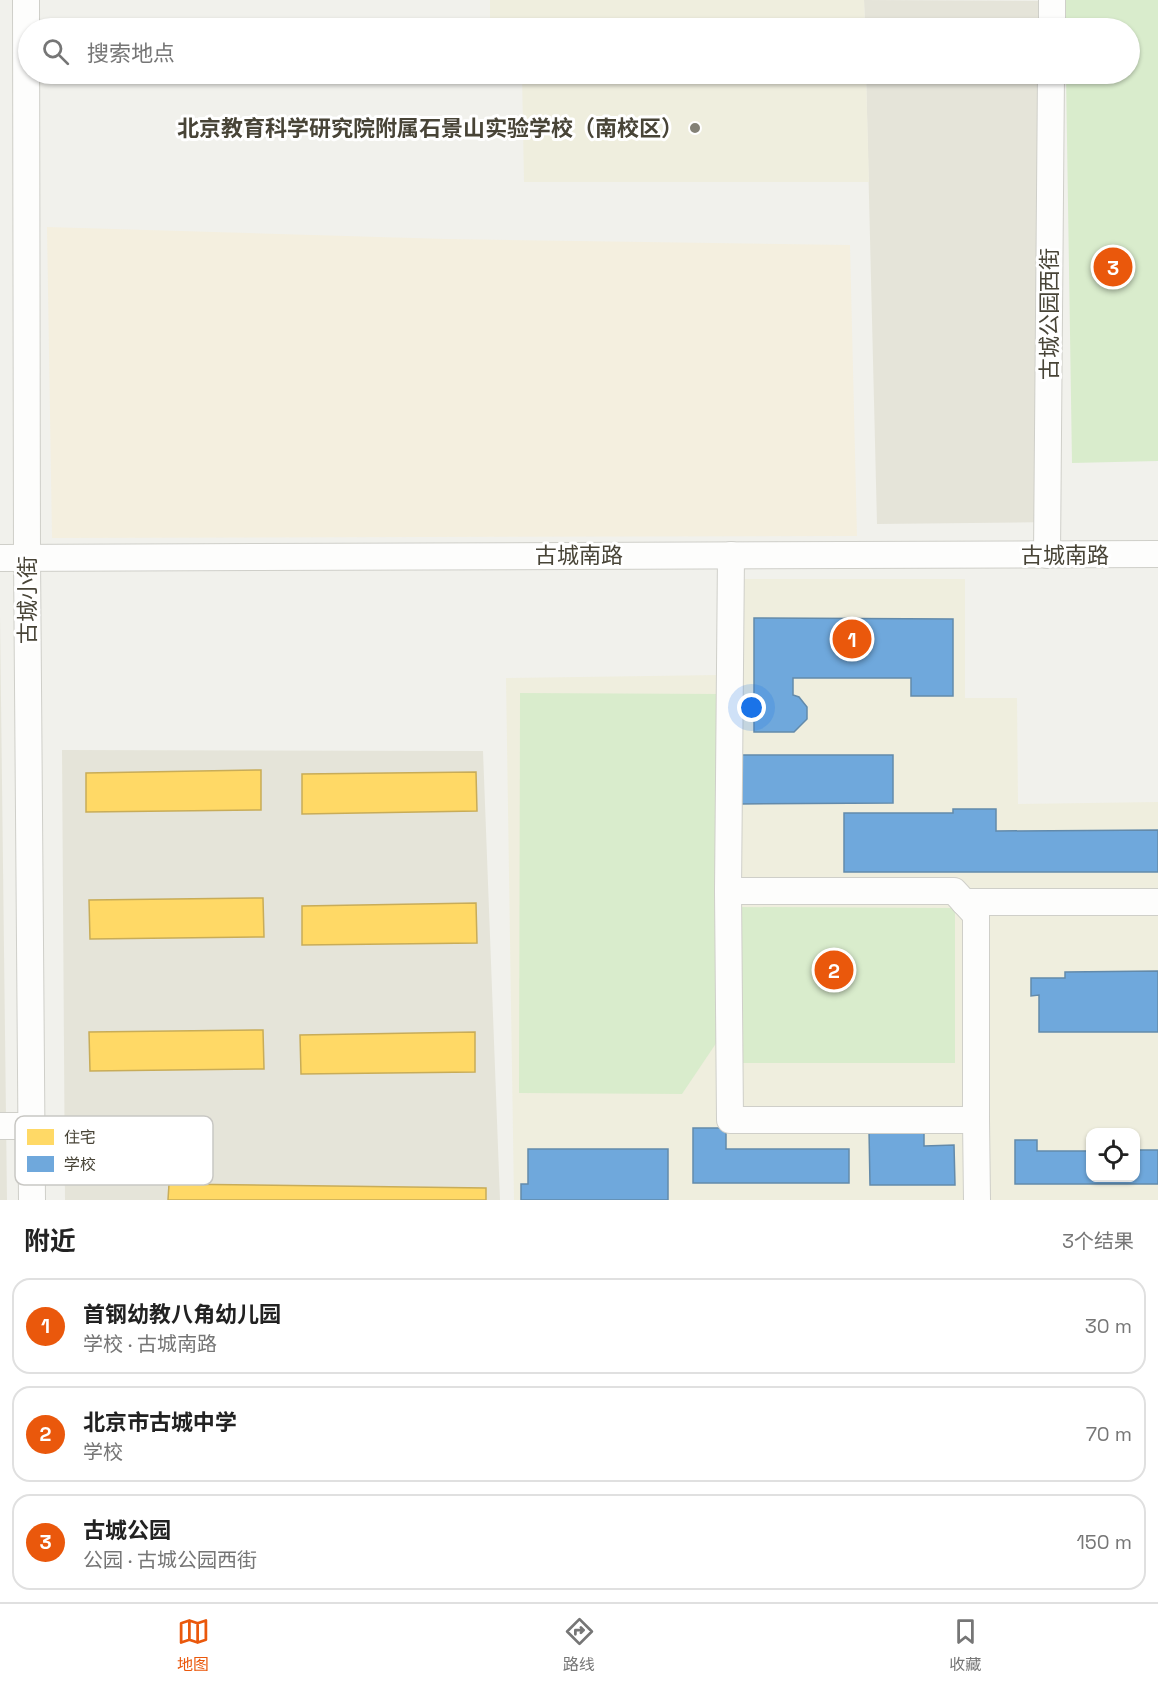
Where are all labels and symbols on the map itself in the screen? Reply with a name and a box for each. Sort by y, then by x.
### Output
place label: 北京教育科学研究院附属石景山实验学校（南校区） [177,114,683,142]
marker: 北京教育科学研究院附属石景山实验学校（南校区） [688,121,702,135]
pin: 3 [1094,244,1132,290]
street label: 古城公园西街 [1035,248,1063,380]
street label: 古城南路 [535,541,623,569]
street label: 古城南路 [1021,541,1109,569]
street label: 古城小街 [13,556,41,644]
pin: 1 [832,616,872,662]
your location [737,693,766,722]
pin: 2 [814,948,854,992]
legend [15,1116,213,1185]
text: 住宅 [64,1127,96,1148]
text: 学校 [64,1154,96,1175]

